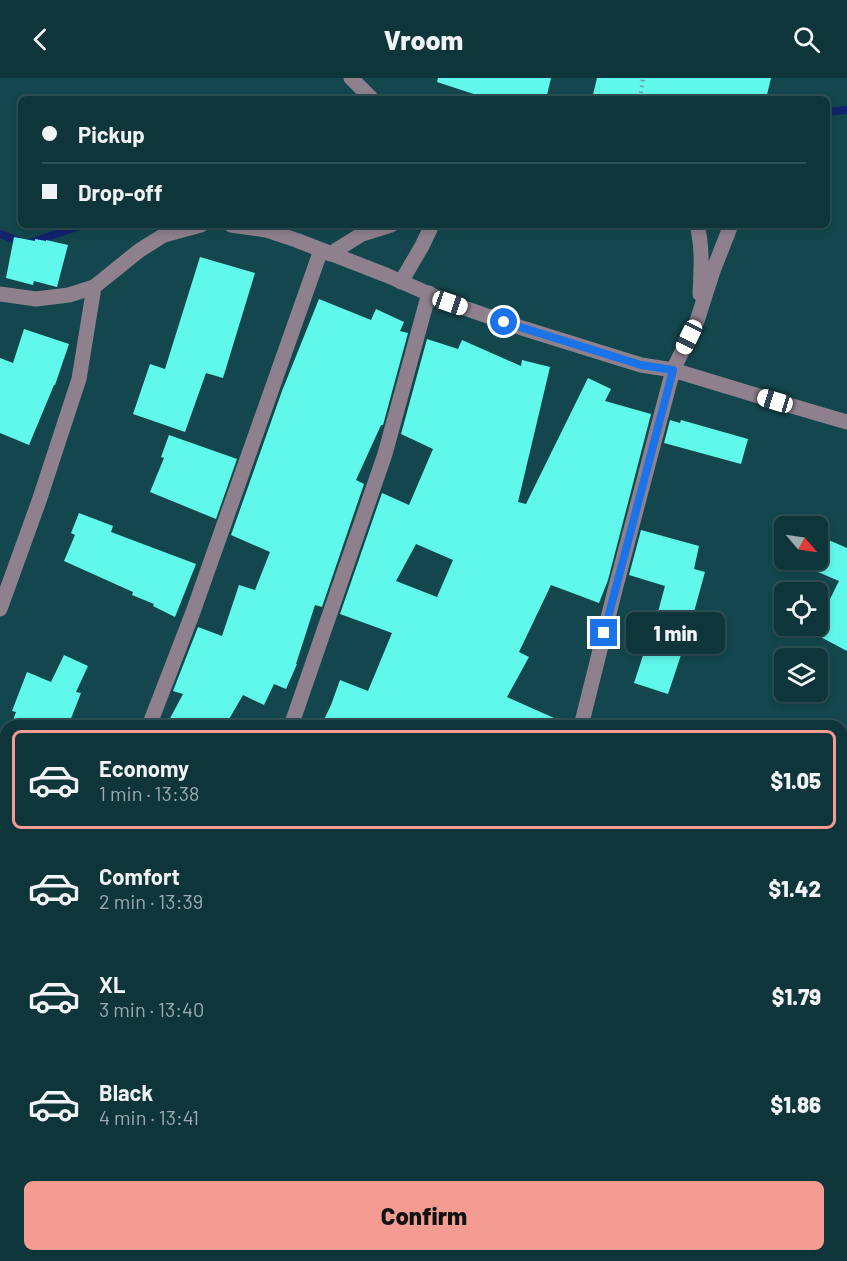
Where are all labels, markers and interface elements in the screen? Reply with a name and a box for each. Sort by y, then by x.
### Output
icon: back [24,23,57,56]
text: Vroom [384,23,463,55]
icon: search [790,23,823,56]
text: Pickup [78,121,145,147]
text: Drop-off [78,179,162,205]
car [430,289,470,317]
route start [490,308,517,335]
car [673,317,705,357]
car [755,387,795,415]
north arrow [774,516,828,570]
map controls [774,516,828,702]
button: locate [774,582,828,636]
callout: 1 min [625,612,724,654]
route end [590,619,617,646]
text: 1 min [654,621,697,645]
button: layers [774,648,828,702]
icon: car [27,753,81,807]
text: Economy [99,755,189,781]
text: $1.05 [771,767,821,793]
text: 1 min · 13:38 [99,781,199,805]
icon: car [27,861,81,915]
text: Comfort [99,863,180,889]
text: $1.42 [768,875,821,901]
text: 2 min · 13:39 [99,889,203,913]
icon: car [27,969,81,1023]
text: XL [99,971,125,997]
text: $1.79 [772,983,821,1009]
text: 3 min · 13:40 [99,997,204,1021]
icon: car [27,1077,81,1131]
text: Black [99,1079,153,1105]
text: $1.86 [771,1091,821,1117]
text: 4 min · 13:41 [99,1105,199,1129]
button: Confirm [24,1181,824,1250]

